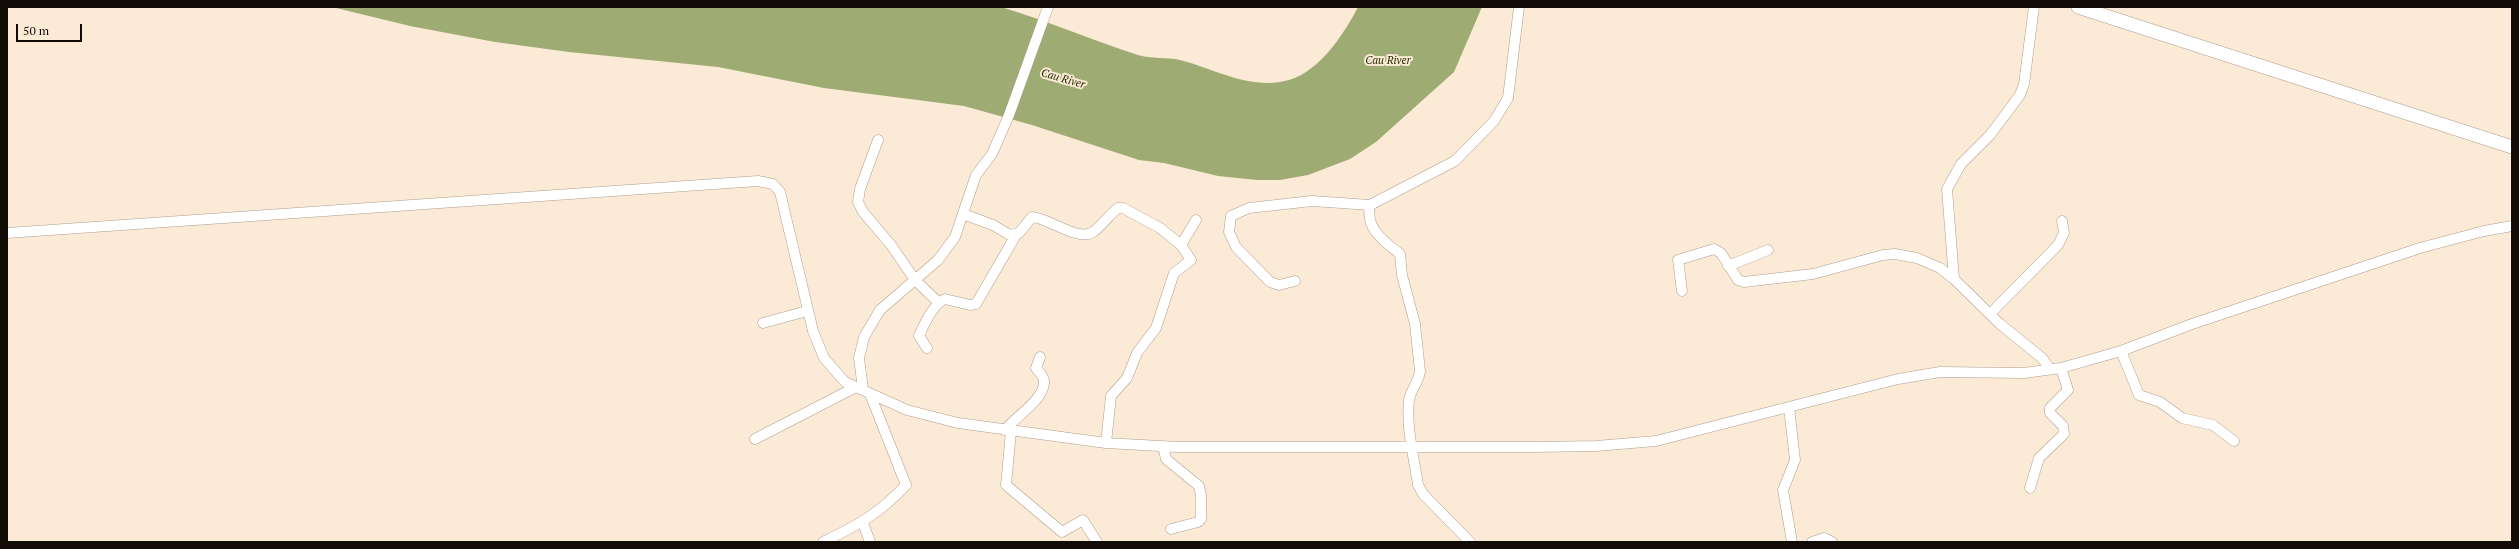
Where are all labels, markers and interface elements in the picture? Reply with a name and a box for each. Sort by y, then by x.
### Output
scale bar [18,16,84,42]
text: 50 m [23,23,49,38]
water label: Cau River [1365,54,1411,68]
water label: Cau River [1039,66,1087,92]

